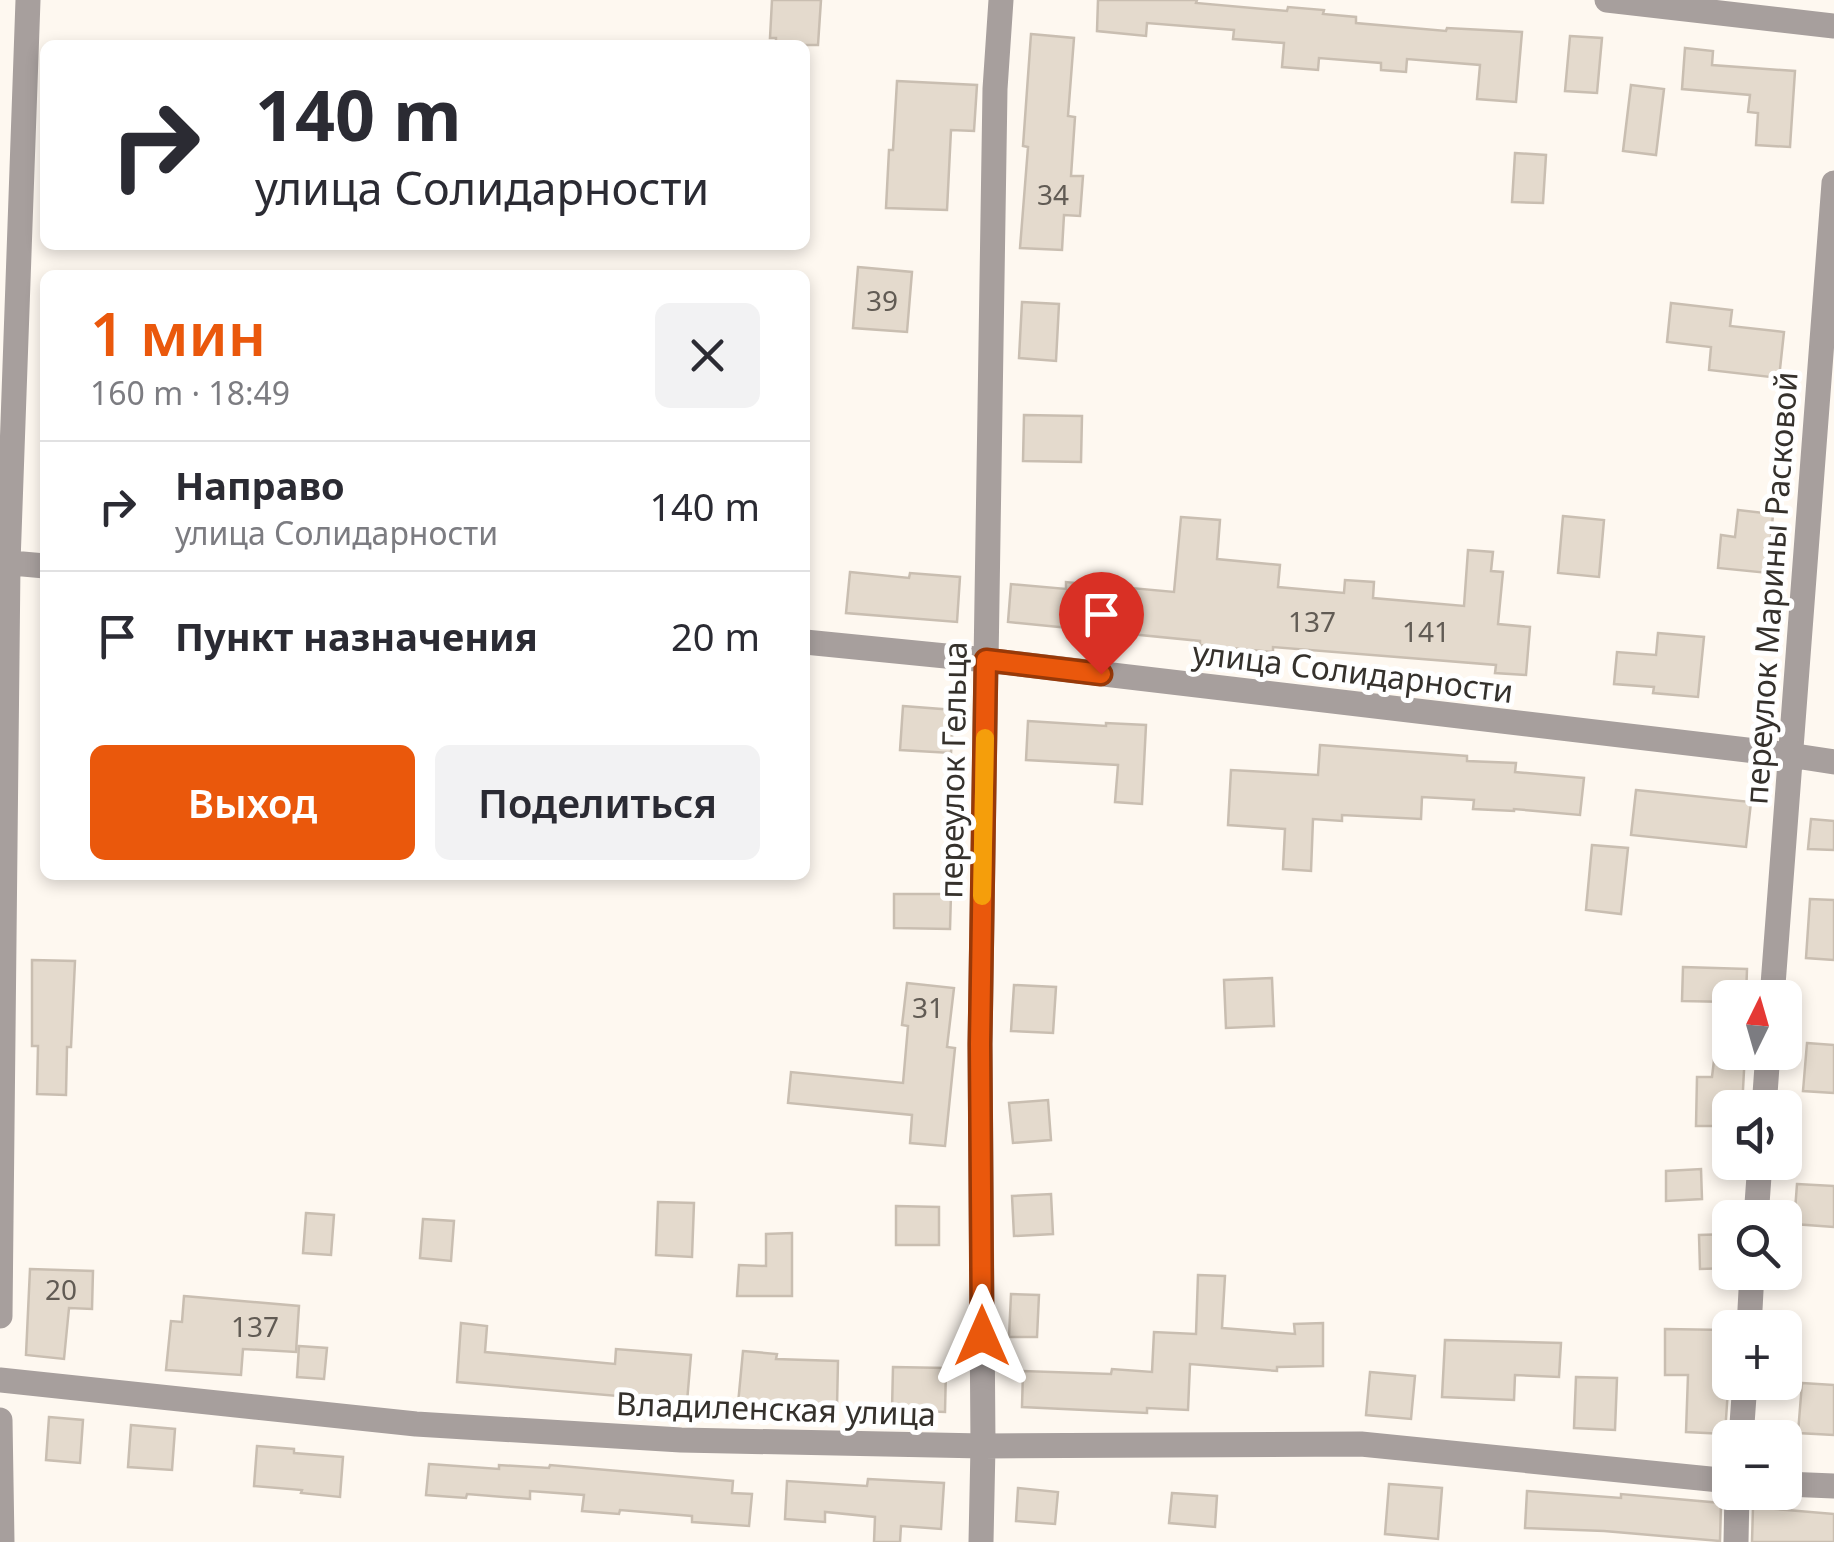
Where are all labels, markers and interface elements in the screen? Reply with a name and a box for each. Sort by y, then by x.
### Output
text: 140 m [255,66,462,162]
icon: right [90,80,220,210]
text: улица Солидарности [255,157,709,218]
house number: 34 [1037,175,1069,213]
house number: 39 [866,281,898,319]
text: 1 мин [90,292,266,374]
button: close [655,303,760,408]
street label: переулок Марины Расковой [1733,370,1807,806]
text: 160 m · 18:49 [90,371,290,414]
text: Направо [175,459,345,511]
icon: right [90,479,145,534]
text: 140 m [649,480,760,532]
text: улица Солидарности [175,511,498,554]
pin [1059,572,1144,675]
icon: arrive [1074,587,1129,642]
house number: 137 [1288,602,1336,640]
icon: arrive [90,609,145,664]
text: Пункт назначения [175,610,538,662]
text: 20 m [671,610,760,662]
house number: 141 [1402,612,1450,650]
street label: улица Солидарности [1190,630,1516,712]
street label: переулок Гельца [928,641,976,899]
button: Выход [90,745,415,860]
button: Поделиться [435,745,760,860]
north arrow [1712,980,1802,1070]
map controls [1712,980,1802,1510]
house number: 31 [912,988,944,1026]
button: sound [1712,1090,1802,1180]
button: search [1712,1200,1802,1290]
house number: 20 [45,1270,77,1308]
position arrow [930,1284,1034,1388]
house number: 137 [231,1307,279,1345]
button: + [1712,1310,1802,1400]
street label: Владиленская улица [615,1381,937,1435]
button: − [1712,1420,1802,1510]

